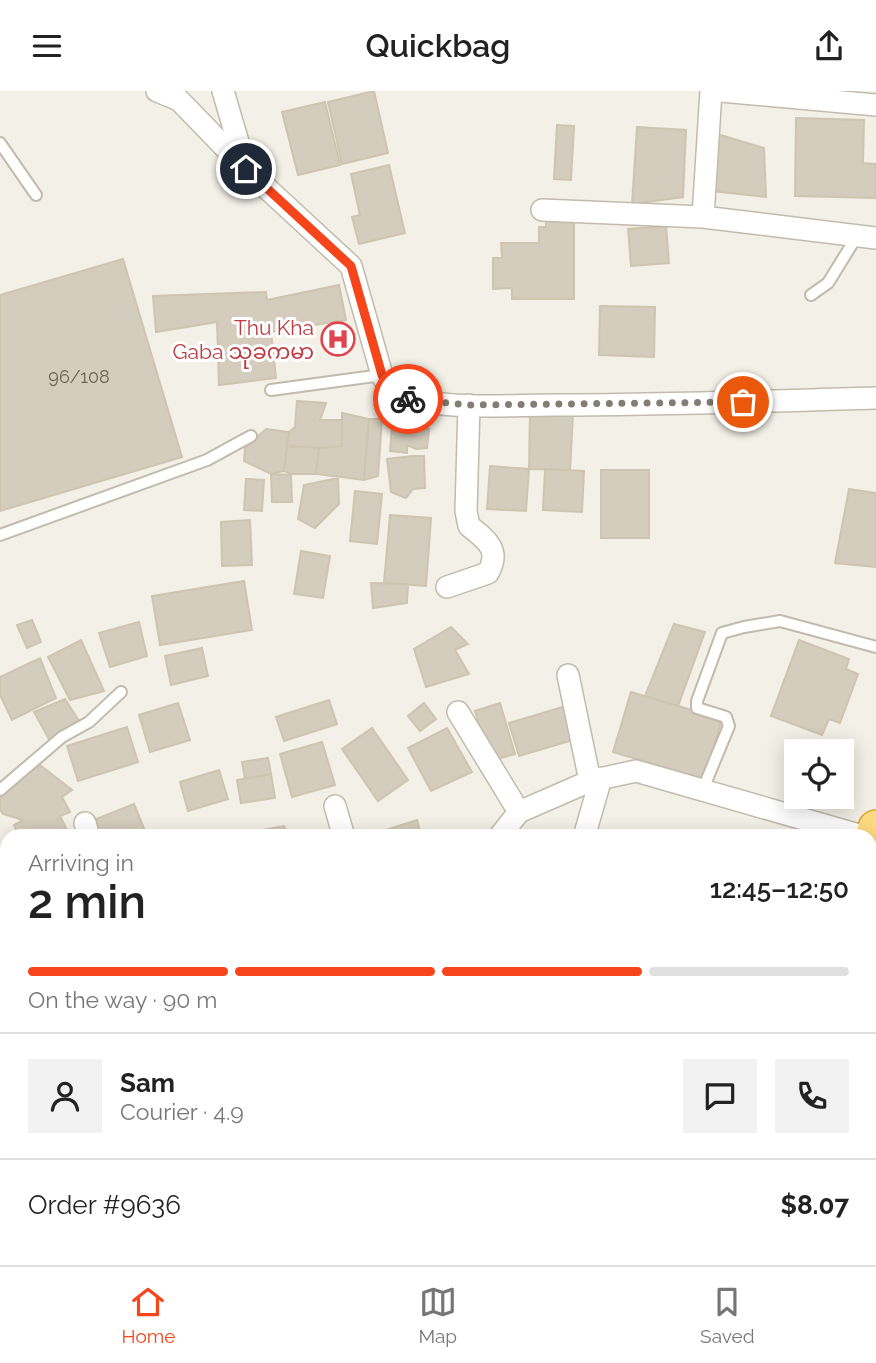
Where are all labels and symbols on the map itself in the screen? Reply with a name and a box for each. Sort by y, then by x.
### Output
pin [216,139,276,199]
place label: Thu Kha Gaba သုခကမာ [173,315,314,369]
hospital icon: Thu Kha Gaba သုခကမာ [319,320,357,358]
courier [373,364,443,434]
house number: 96/108 [48,366,110,387]
pin [713,372,773,432]

